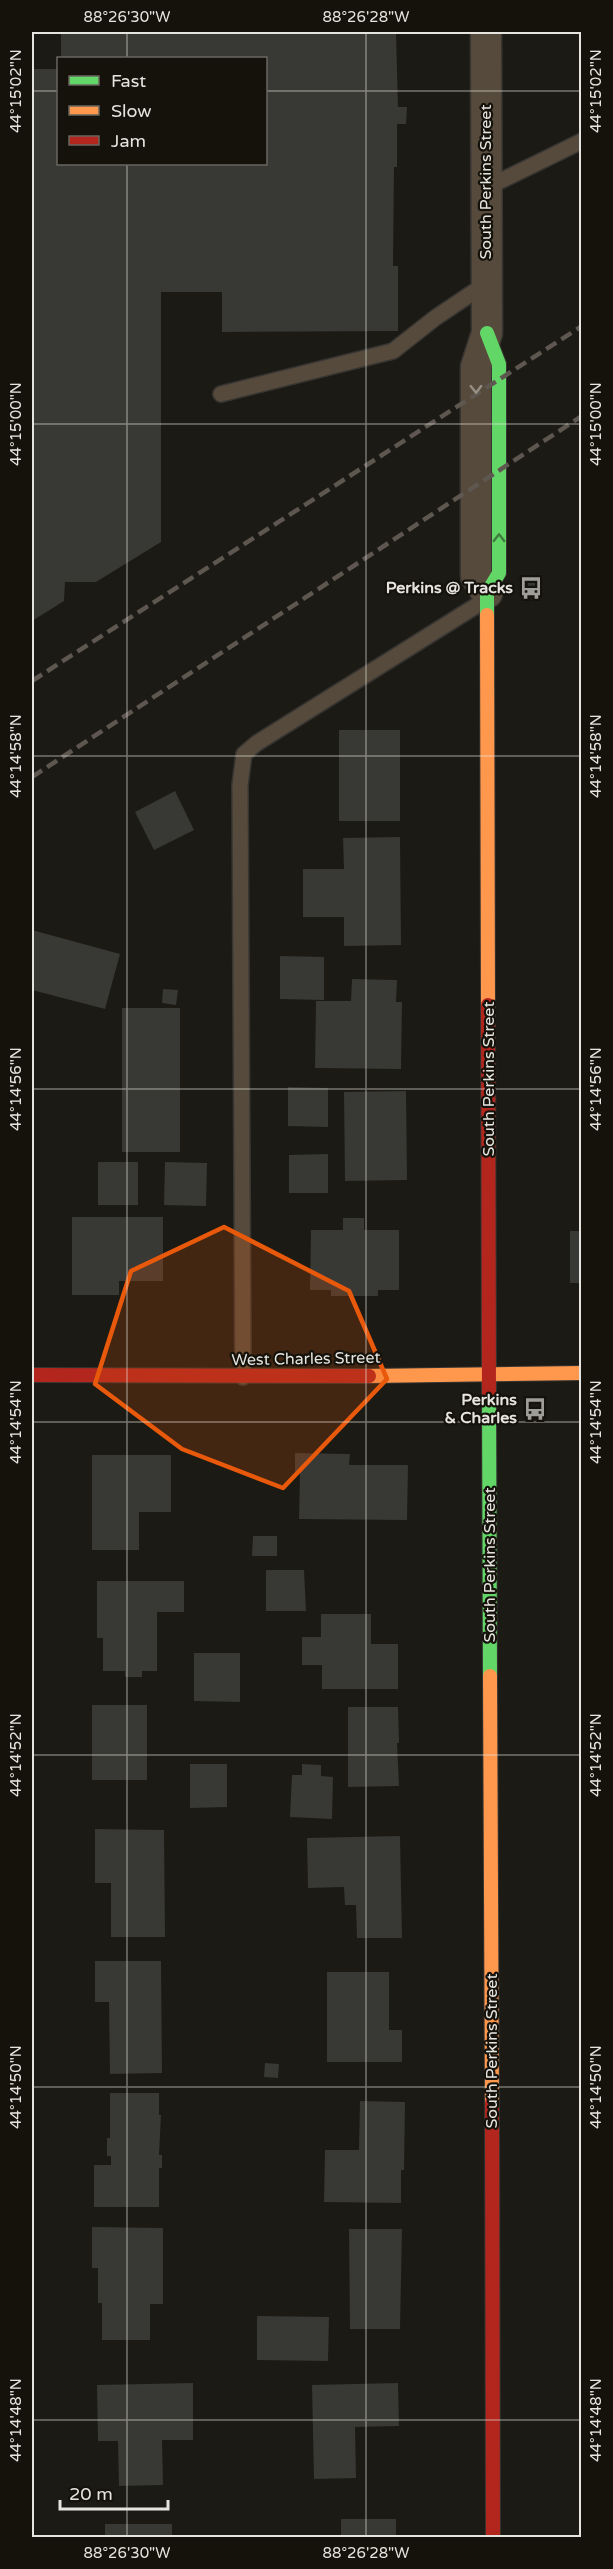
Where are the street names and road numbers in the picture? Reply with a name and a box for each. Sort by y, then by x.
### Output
street label: South Perkins Street [476,104,496,260]
street label: South Perkins Street [479,1001,499,1157]
street label: West Charles Street [231,1348,381,1370]
street label: South Perkins Street [480,1487,500,1643]
street label: South Perkins Street [482,1973,502,2129]

